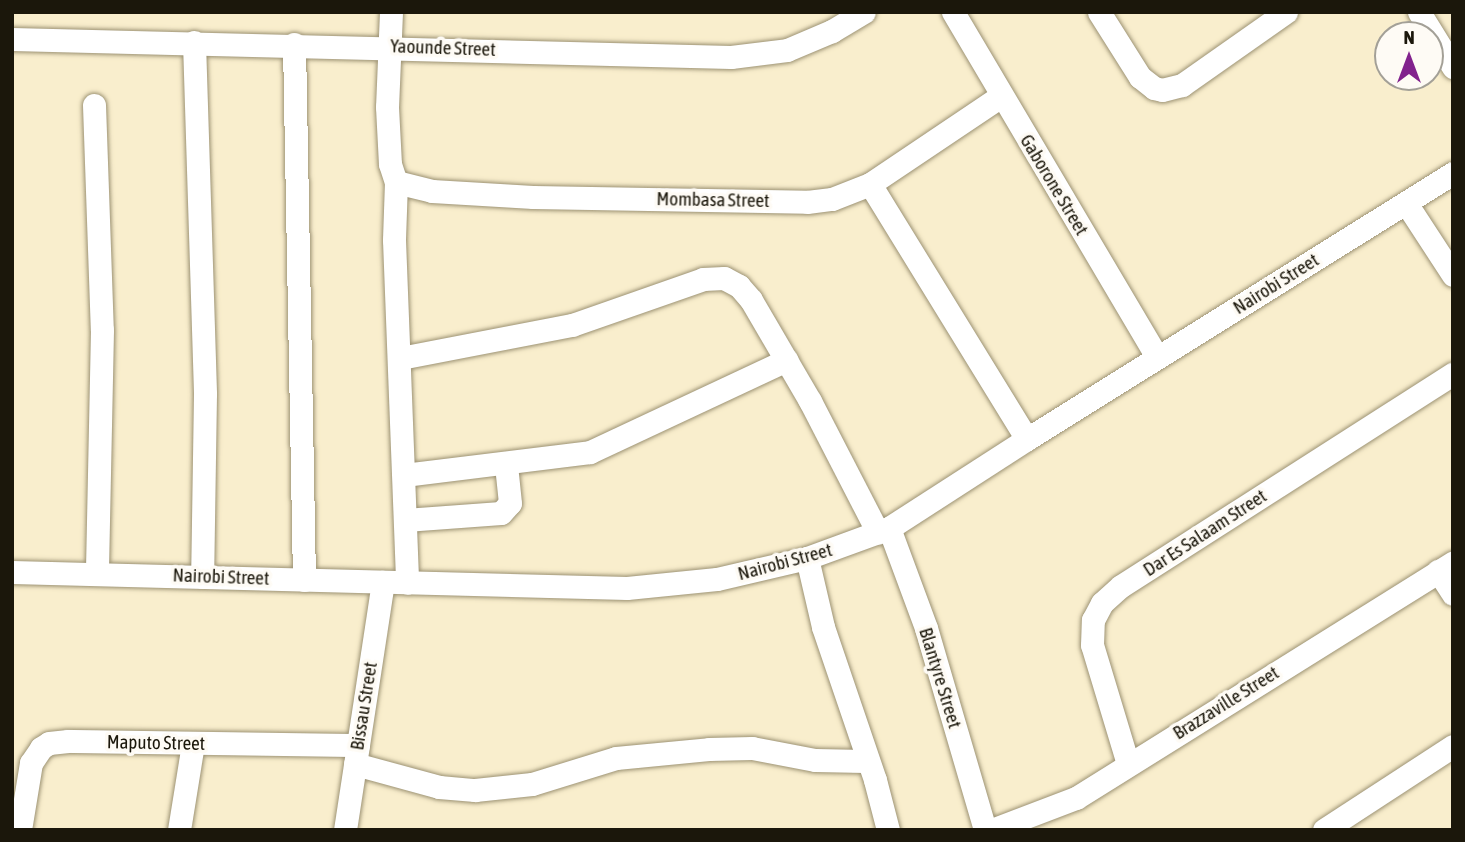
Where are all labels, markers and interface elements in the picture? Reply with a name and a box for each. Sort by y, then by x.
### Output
north arrow [1374,21,1444,91]
text: N [1403,26,1415,48]
street label: Yaounde Street [390,35,496,61]
street label: Gaborone Street [1015,130,1093,240]
street label: Mombasa Street [656,188,770,212]
street label: Nairobi Street [1229,249,1323,319]
street label: Dar Es Salaam Street [1139,485,1271,581]
street label: Nairobi Street [735,538,835,586]
street label: Nairobi Street [172,564,270,590]
street label: Blantyre Street [914,625,966,731]
street label: Bissau Street [346,660,382,752]
street label: Brazzaville Street [1169,661,1283,745]
street label: Maputo Street [107,731,205,755]

